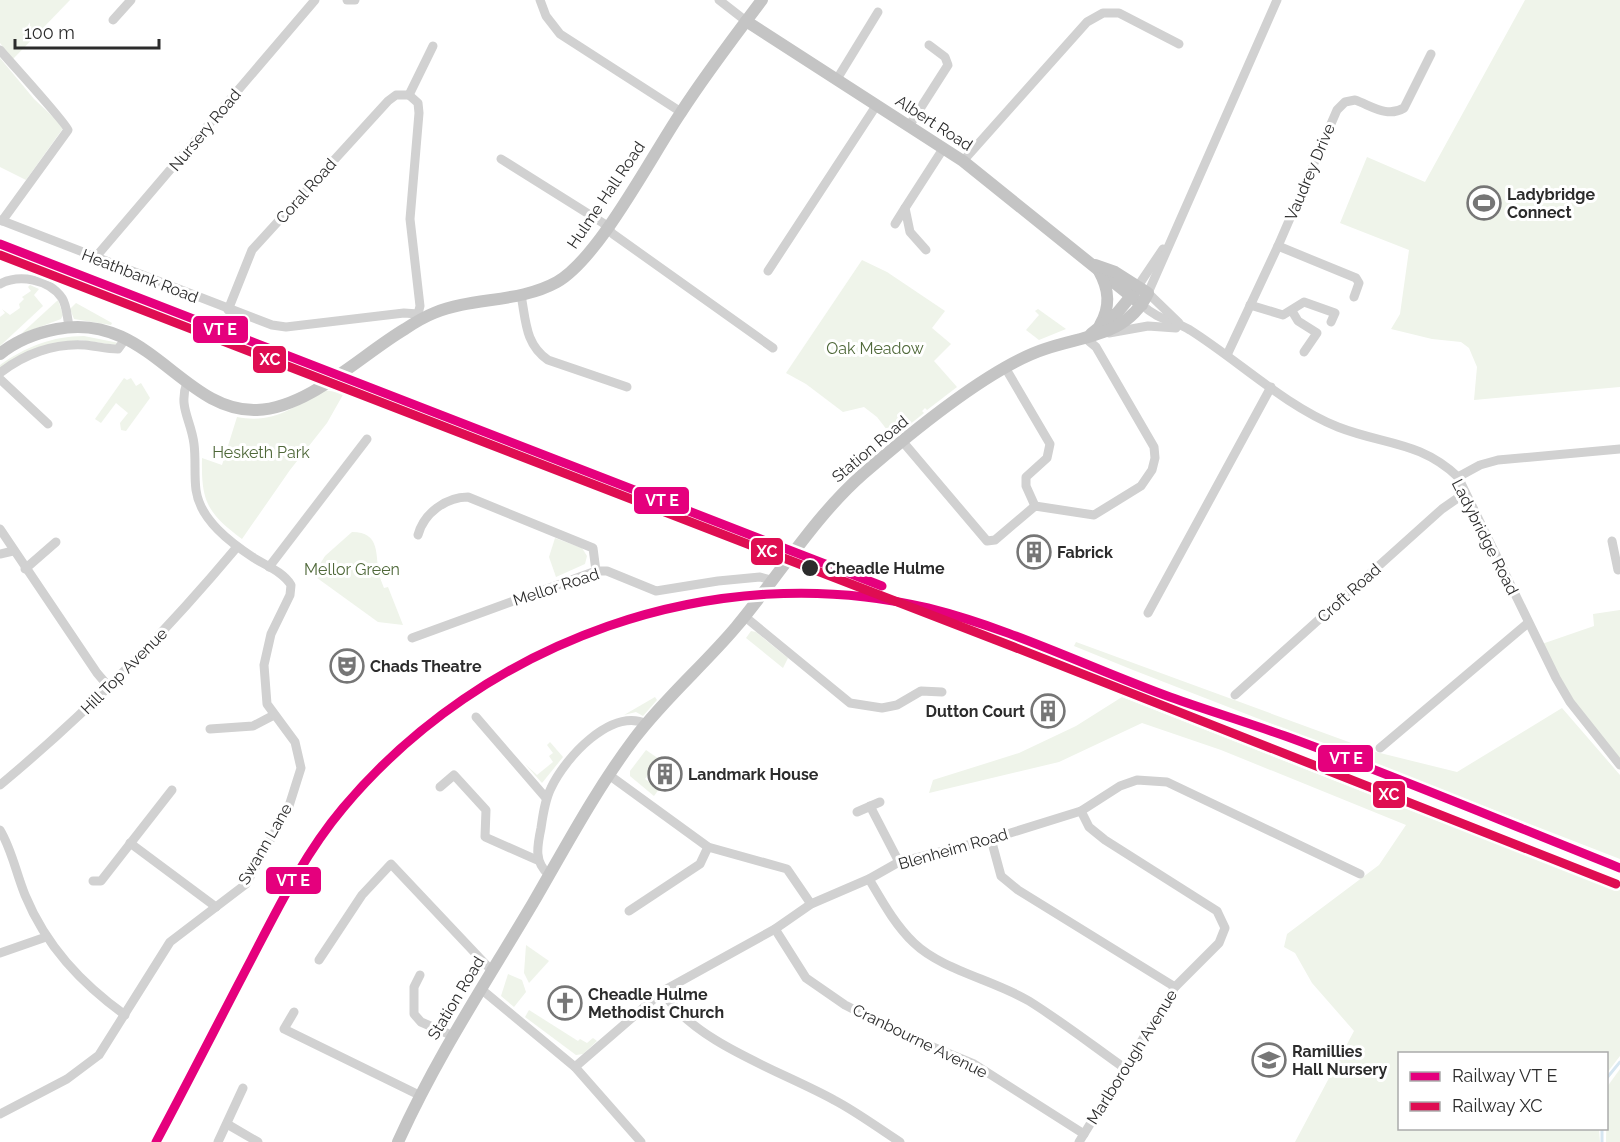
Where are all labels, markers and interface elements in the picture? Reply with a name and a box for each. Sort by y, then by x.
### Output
scale bar [15,12,159,50]
text: 100 m [24,22,75,43]
street label: Nursery Road [165,85,245,175]
street label: Albert Road [892,91,976,155]
street label: Vaudrey Drive [1281,121,1339,223]
street label: Hulme Hall Road [563,138,649,252]
street label: Coral Road [272,154,340,228]
sports icon: Ladybridge Connect [1466,185,1502,221]
place label: Ladybridge Connect [1507,185,1595,222]
street label: Heathbank Road [79,245,201,307]
line badge: VT E [192,315,249,344]
text: VT E [203,320,237,339]
park label: Oak Meadow [826,339,924,358]
line badge: XC [252,345,287,374]
text: XC [259,350,280,369]
street label: Station Road [828,412,912,486]
park label: Hesketh Park [212,443,310,462]
street label: Ladybridge Road [1448,476,1522,598]
line badge: VT E [633,486,690,515]
text: VT E [645,491,679,510]
building icon: Fabrick [1016,534,1052,570]
line badge: XC [750,537,784,566]
text: XC [756,542,777,561]
place label: Fabrick [1057,543,1113,562]
marker: Cheadle Hulme [800,558,820,578]
place label: Cheadle Hulme [825,559,945,578]
park label: Mellor Green [304,560,400,579]
street label: Croft Road [1313,560,1385,626]
street label: Mellor Road [511,564,601,610]
street label: Hill Top Avenue [77,624,171,718]
theatre icon: Chads Theatre [329,648,365,684]
place label: Chads Theatre [370,657,482,676]
building icon: Dutton Court [1030,693,1066,729]
place label: Dutton Court [925,702,1025,721]
line badge: VT E [1317,744,1374,773]
text: VT E [1329,749,1363,768]
building icon: Landmark House [647,756,683,792]
place label: Landmark House [688,765,819,784]
line badge: XC [1372,780,1406,809]
text: XC [1378,785,1399,804]
street label: Swann Lane [234,800,296,888]
street label: Blenheim Road [896,824,1010,874]
line badge: VT E [265,866,322,895]
text: VT E [276,871,310,890]
street label: Station Road [424,953,488,1043]
church icon: Cheadle Hulme Methodist Church [547,985,583,1021]
place label: Cheadle Hulme Methodist Church [588,985,724,1022]
street label: Marlborough Avenue [1083,986,1181,1128]
street label: Cranbourne Avenue [850,1000,990,1082]
school or university icon: Ramillies Hall Nursery [1251,1042,1287,1078]
place label: Ramillies Hall Nursery [1292,1042,1388,1079]
legend [1398,1052,1608,1130]
text: Railway VT E [1452,1065,1557,1086]
text: Railway XC [1452,1095,1543,1116]

